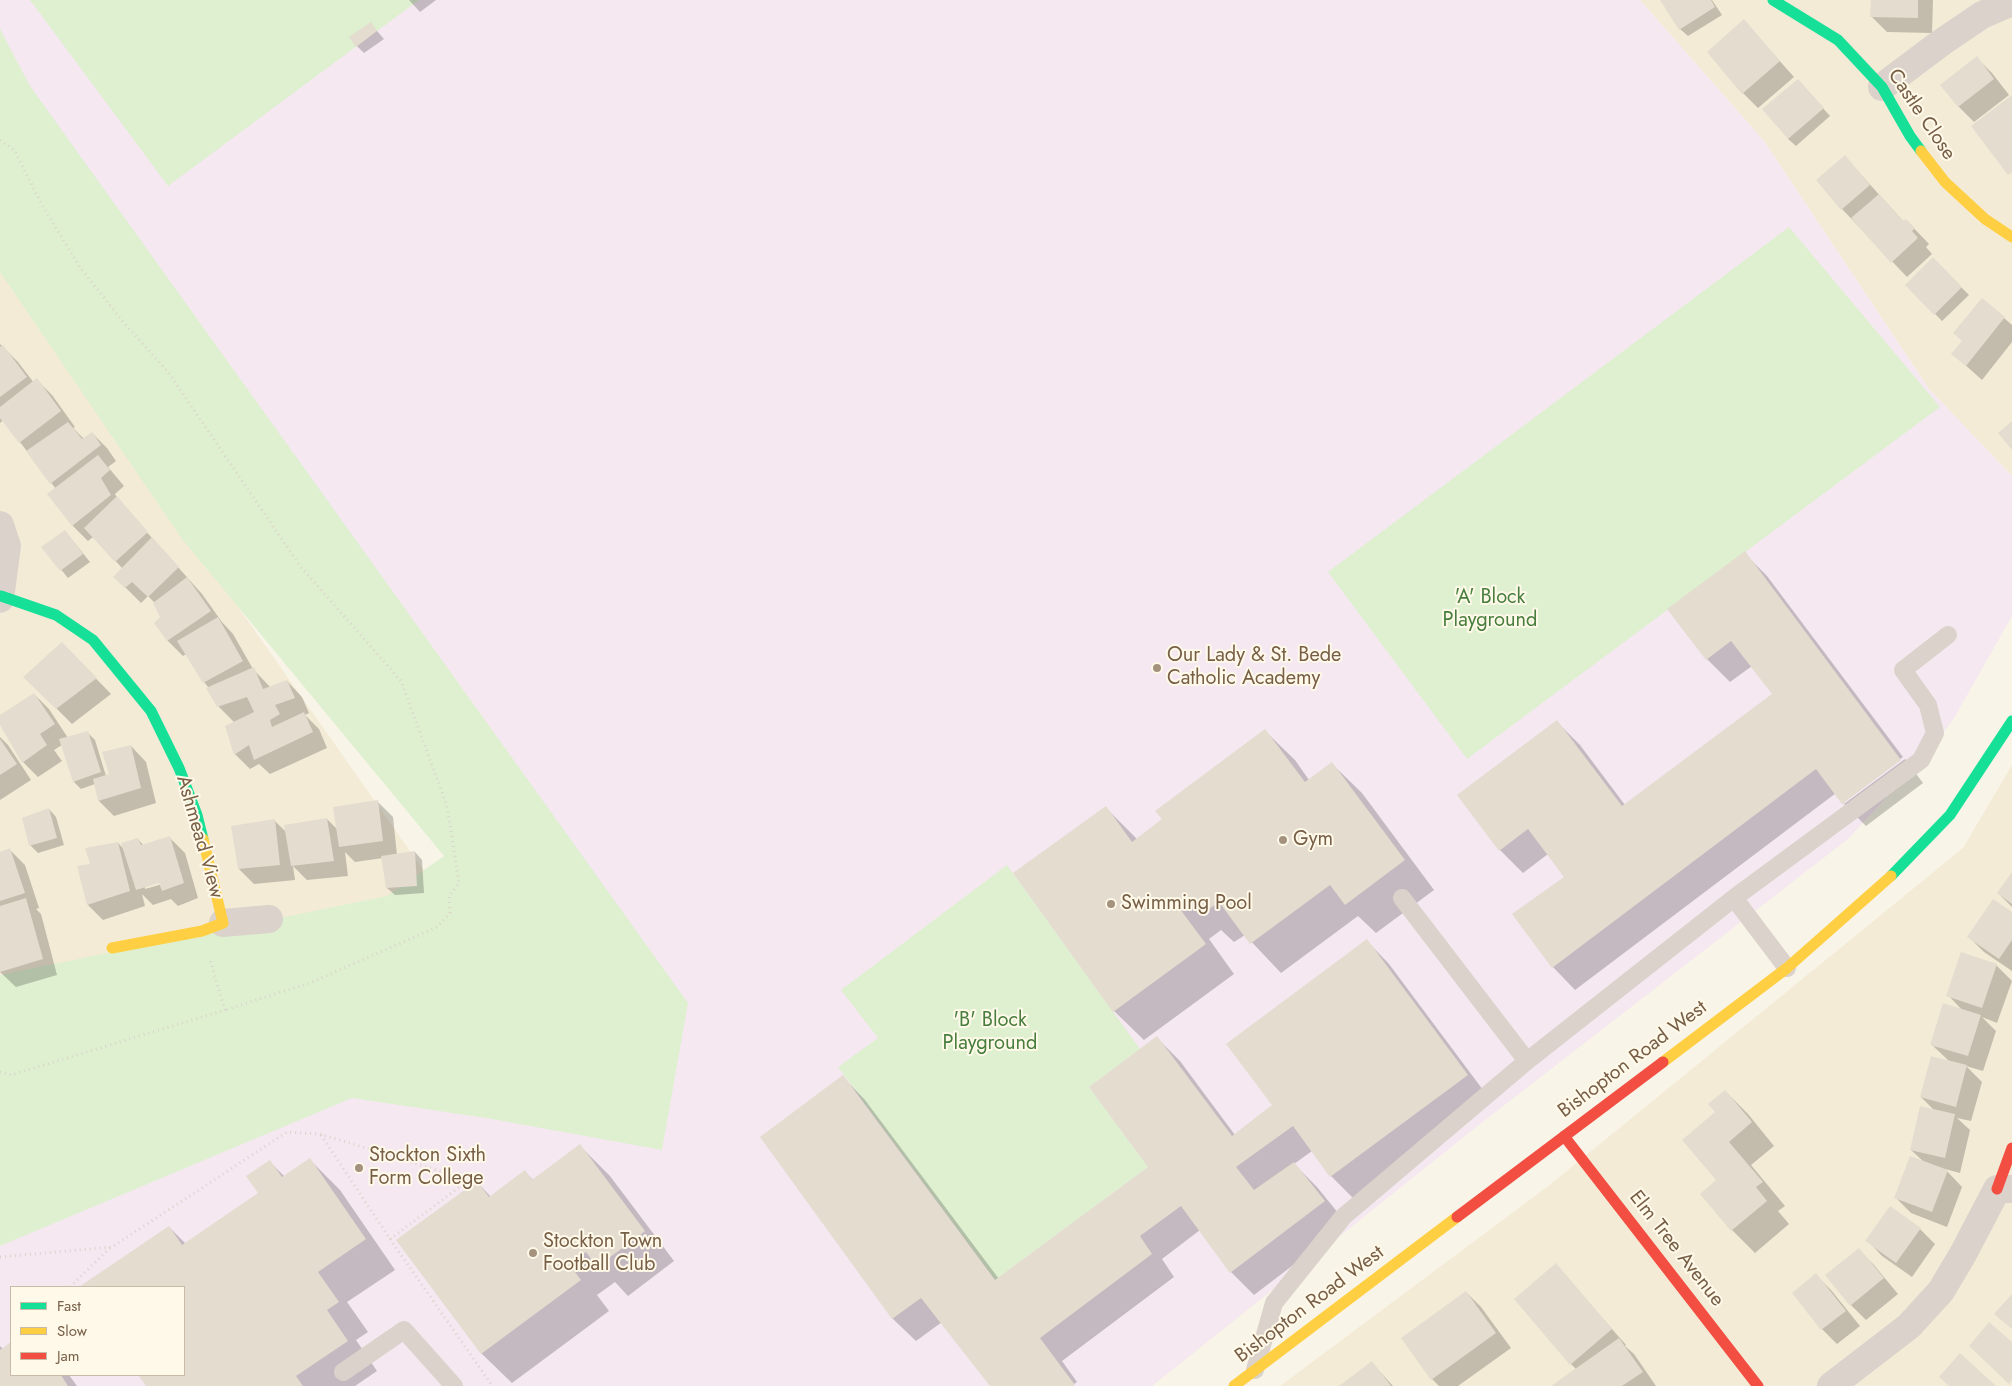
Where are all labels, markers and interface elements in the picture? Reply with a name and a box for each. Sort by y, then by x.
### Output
street label: Castle Close [1882,65,1960,165]
park label: 'A' Block Playground [1443,586,1537,633]
place label: Our Lady & St. Bede Catholic Academy [1167,644,1341,691]
marker: Our Lady & St. Bede Catholic Academy [1151,662,1163,674]
street label: Ashmead View [170,773,228,901]
place label: Gym [1293,828,1333,852]
marker: Gym [1277,834,1289,846]
place label: Swimming Pool [1121,892,1252,916]
marker: Swimming Pool [1105,898,1117,910]
street label: Bishopton Road West [1554,996,1712,1124]
park label: 'B' Block Playground [943,1009,1037,1056]
place label: Stockton Sixth Form College [369,1144,486,1191]
marker: Stockton Sixth Form College [353,1162,365,1174]
street label: Elm Tree Avenue [1623,1186,1729,1312]
place label: Stockton Town Football Club [543,1230,662,1277]
street label: Bishopton Road West [1231,1241,1389,1369]
marker: Stockton Town Football Club [527,1247,539,1259]
legend [10,1286,185,1376]
text: Fast [57,1295,81,1317]
text: Slow [57,1320,87,1342]
text: Jam [57,1345,80,1367]

